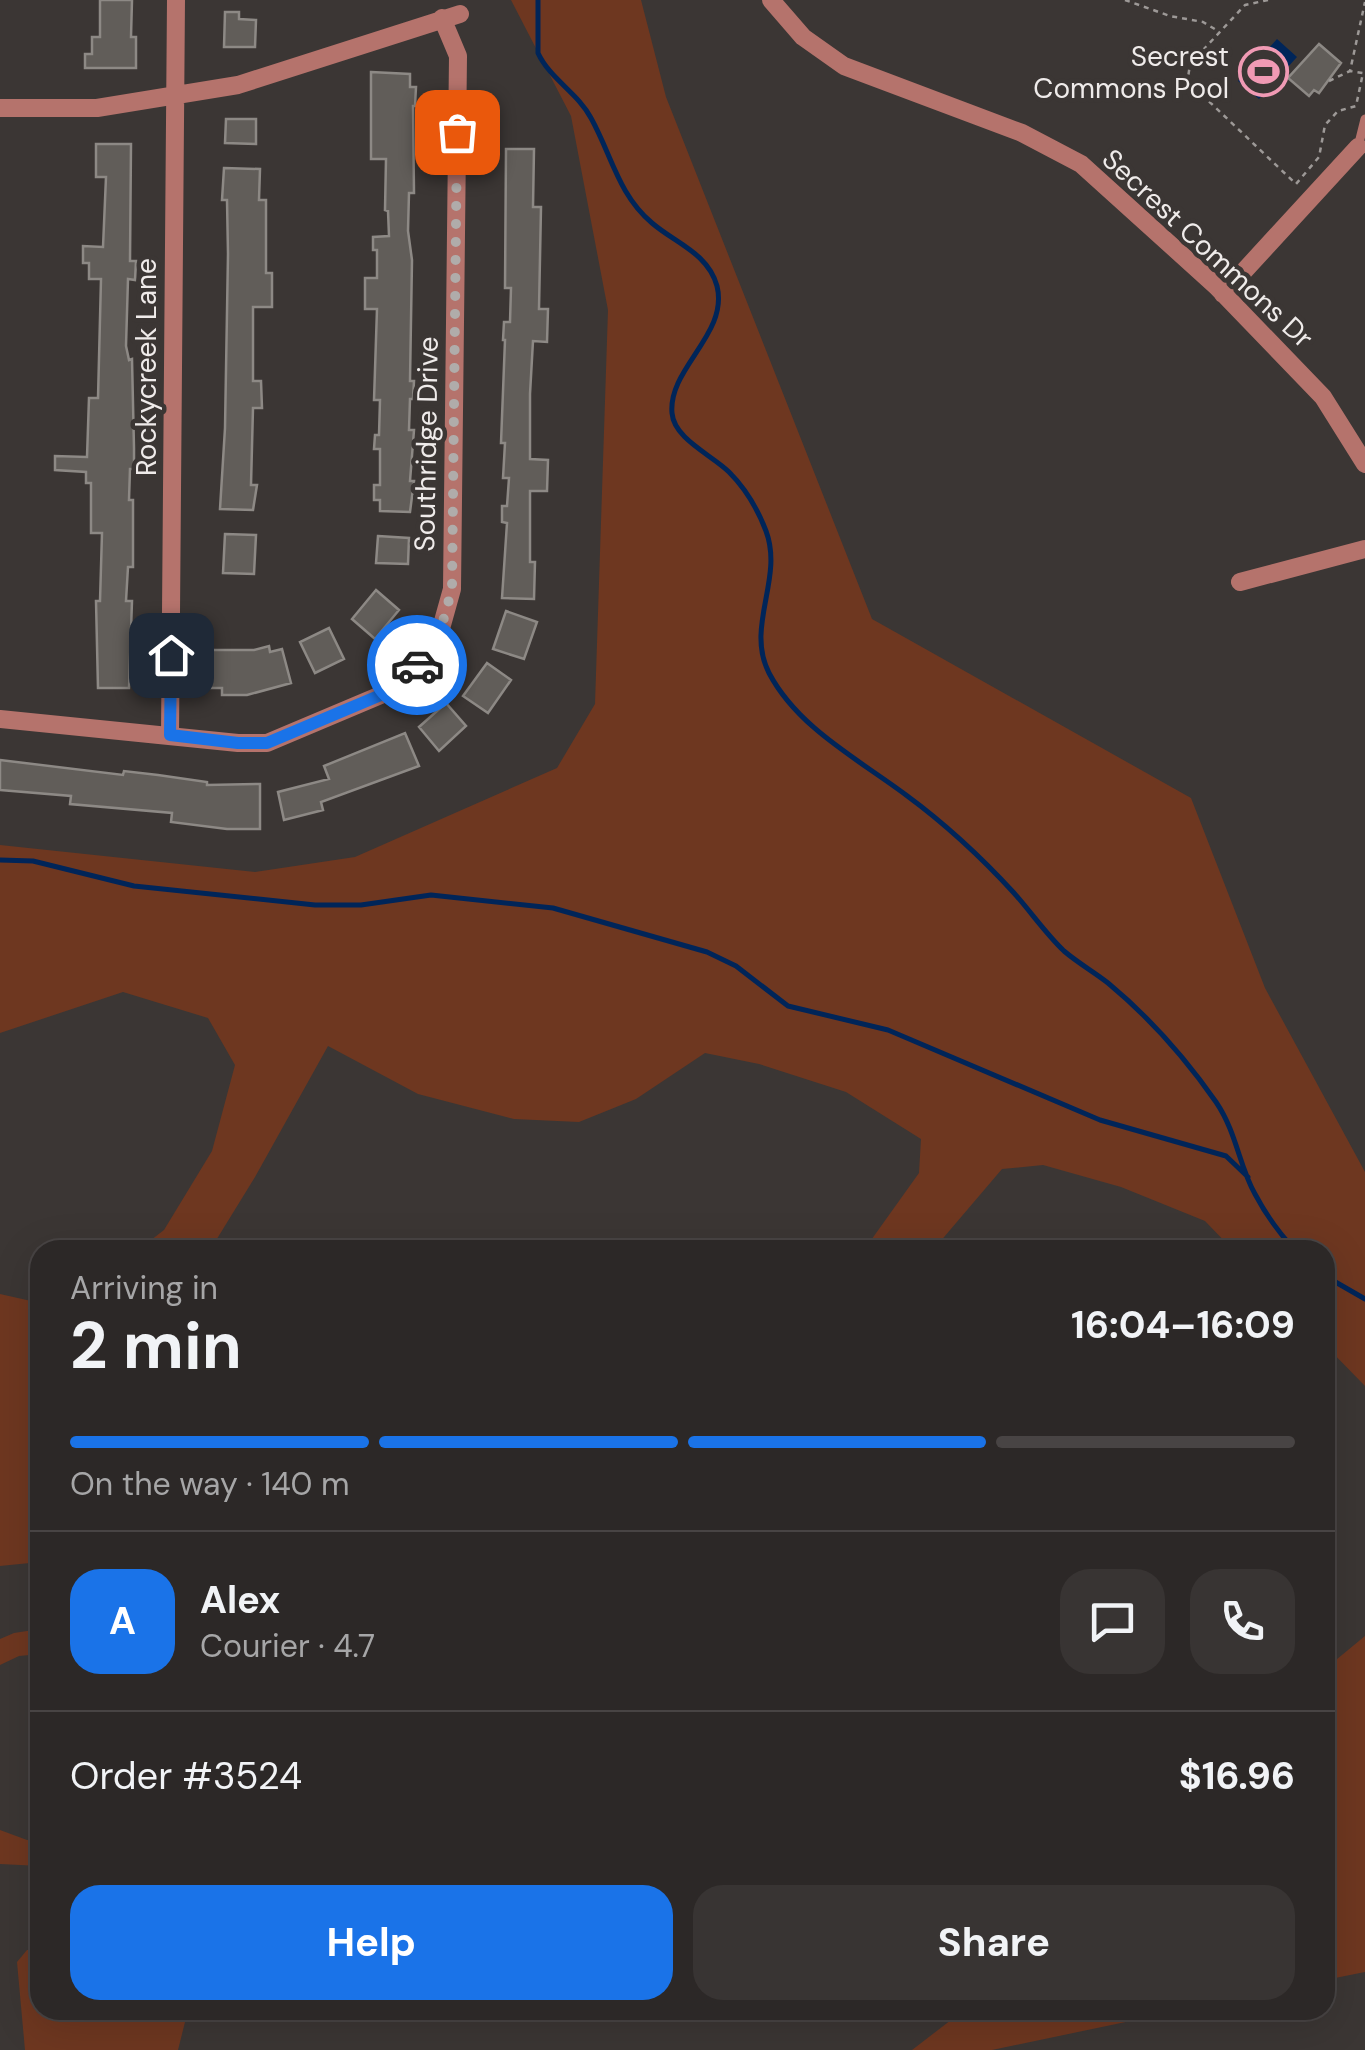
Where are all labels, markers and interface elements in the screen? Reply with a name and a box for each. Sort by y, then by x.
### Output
place label: Secrest Commons Pool [1033,38,1229,107]
sports icon: Secrest Commons Pool [1238,46,1290,98]
pin [415,90,500,175]
icon: bag [430,105,485,160]
street label: Secrest Commons Dr [1094,141,1321,356]
street label: Rockycreek Lane [128,258,165,476]
street label: Southridge Drive [406,336,447,552]
pin [129,613,214,698]
courier [367,615,467,715]
icon: home [144,628,199,683]
icon: car [390,638,445,693]
text: Arriving in [70,1267,218,1309]
text: 16:04–16:09 [1071,1300,1295,1350]
text: 2 min [70,1304,242,1388]
text: On the way · 140 m [70,1463,350,1505]
button: chat [1060,1569,1165,1674]
button: phone [1190,1569,1295,1674]
text: Alex [200,1575,280,1625]
text: A [109,1596,136,1646]
text: Courier · 4.7 [200,1625,375,1667]
text: Order #3524 [70,1751,302,1801]
text: $16.96 [1179,1751,1295,1801]
button: Help [70,1885,673,2000]
button: Share [693,1885,1295,2000]

